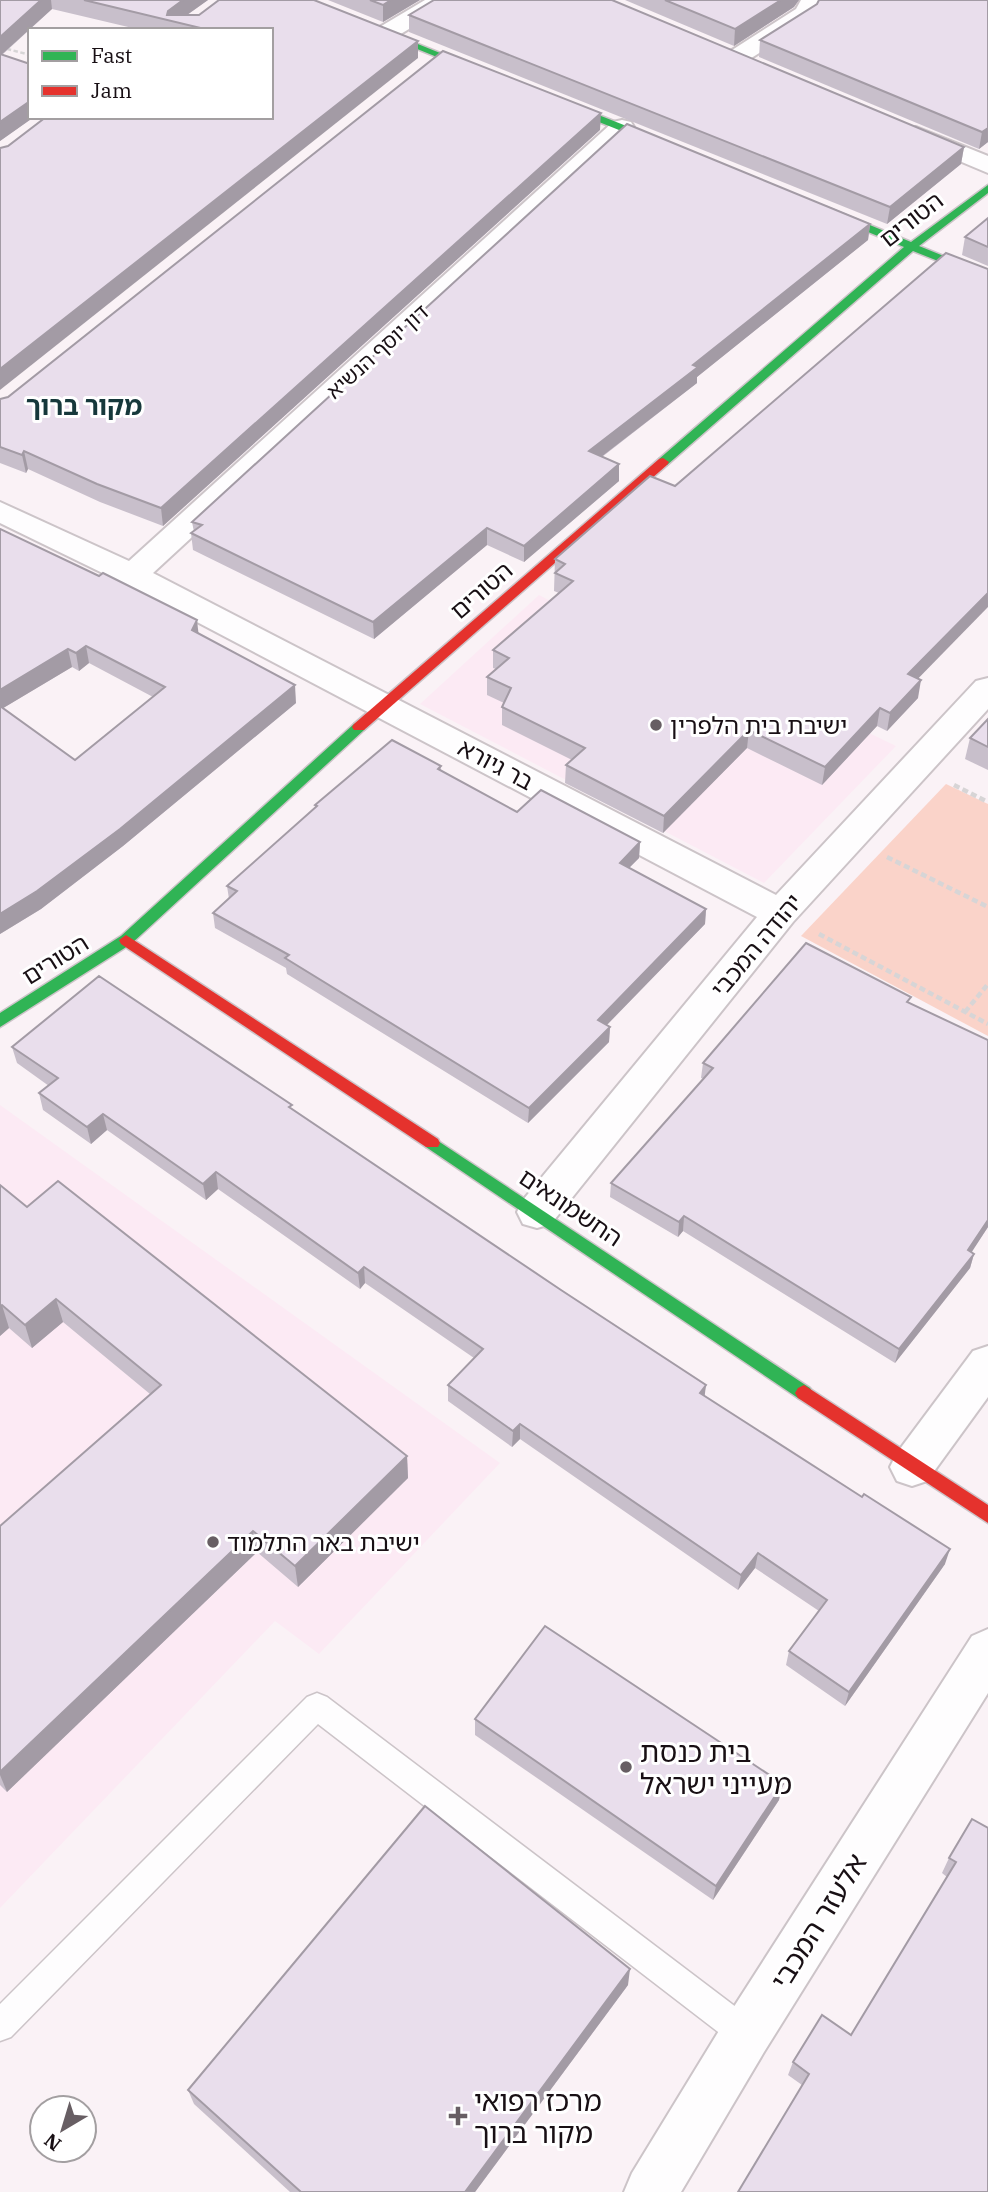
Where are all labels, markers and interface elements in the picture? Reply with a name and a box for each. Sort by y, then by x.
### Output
legend [28,28,273,119]
text: Fast [91,41,132,69]
text: Jam [91,76,132,104]
street label: הטורים [873,184,949,254]
street label: דון יוסף הנשיא [320,298,434,404]
district label: מקור ברוך [26,388,142,422]
street label: הטורים [443,554,519,626]
place label: ישיבת בית הלפרין [670,709,847,741]
marker: ישיבת בית הלפרין [648,717,664,733]
street label: בר גיורא [453,731,539,797]
street label: יהודה המכבי [703,887,809,1003]
street label: הטורים [16,926,94,992]
street label: החשמונאים [513,1161,629,1253]
place label: ישיבת באר התלמוד [227,1526,420,1558]
marker: ישיבת באר התלמוד [205,1534,221,1550]
place label: בית כנסת מעייני ישראל [640,1733,792,1802]
marker: בית כנסת מעייני ישראל [618,1759,634,1775]
street label: אלעזר המכבי [762,1846,874,1996]
place label: מרכז רפואי מקור ברוך [474,2082,602,2151]
north arrow [28,2094,98,2164]
marker: מרכז רפואי מקור ברוך [448,2106,468,2126]
text: N [39,2128,66,2156]

